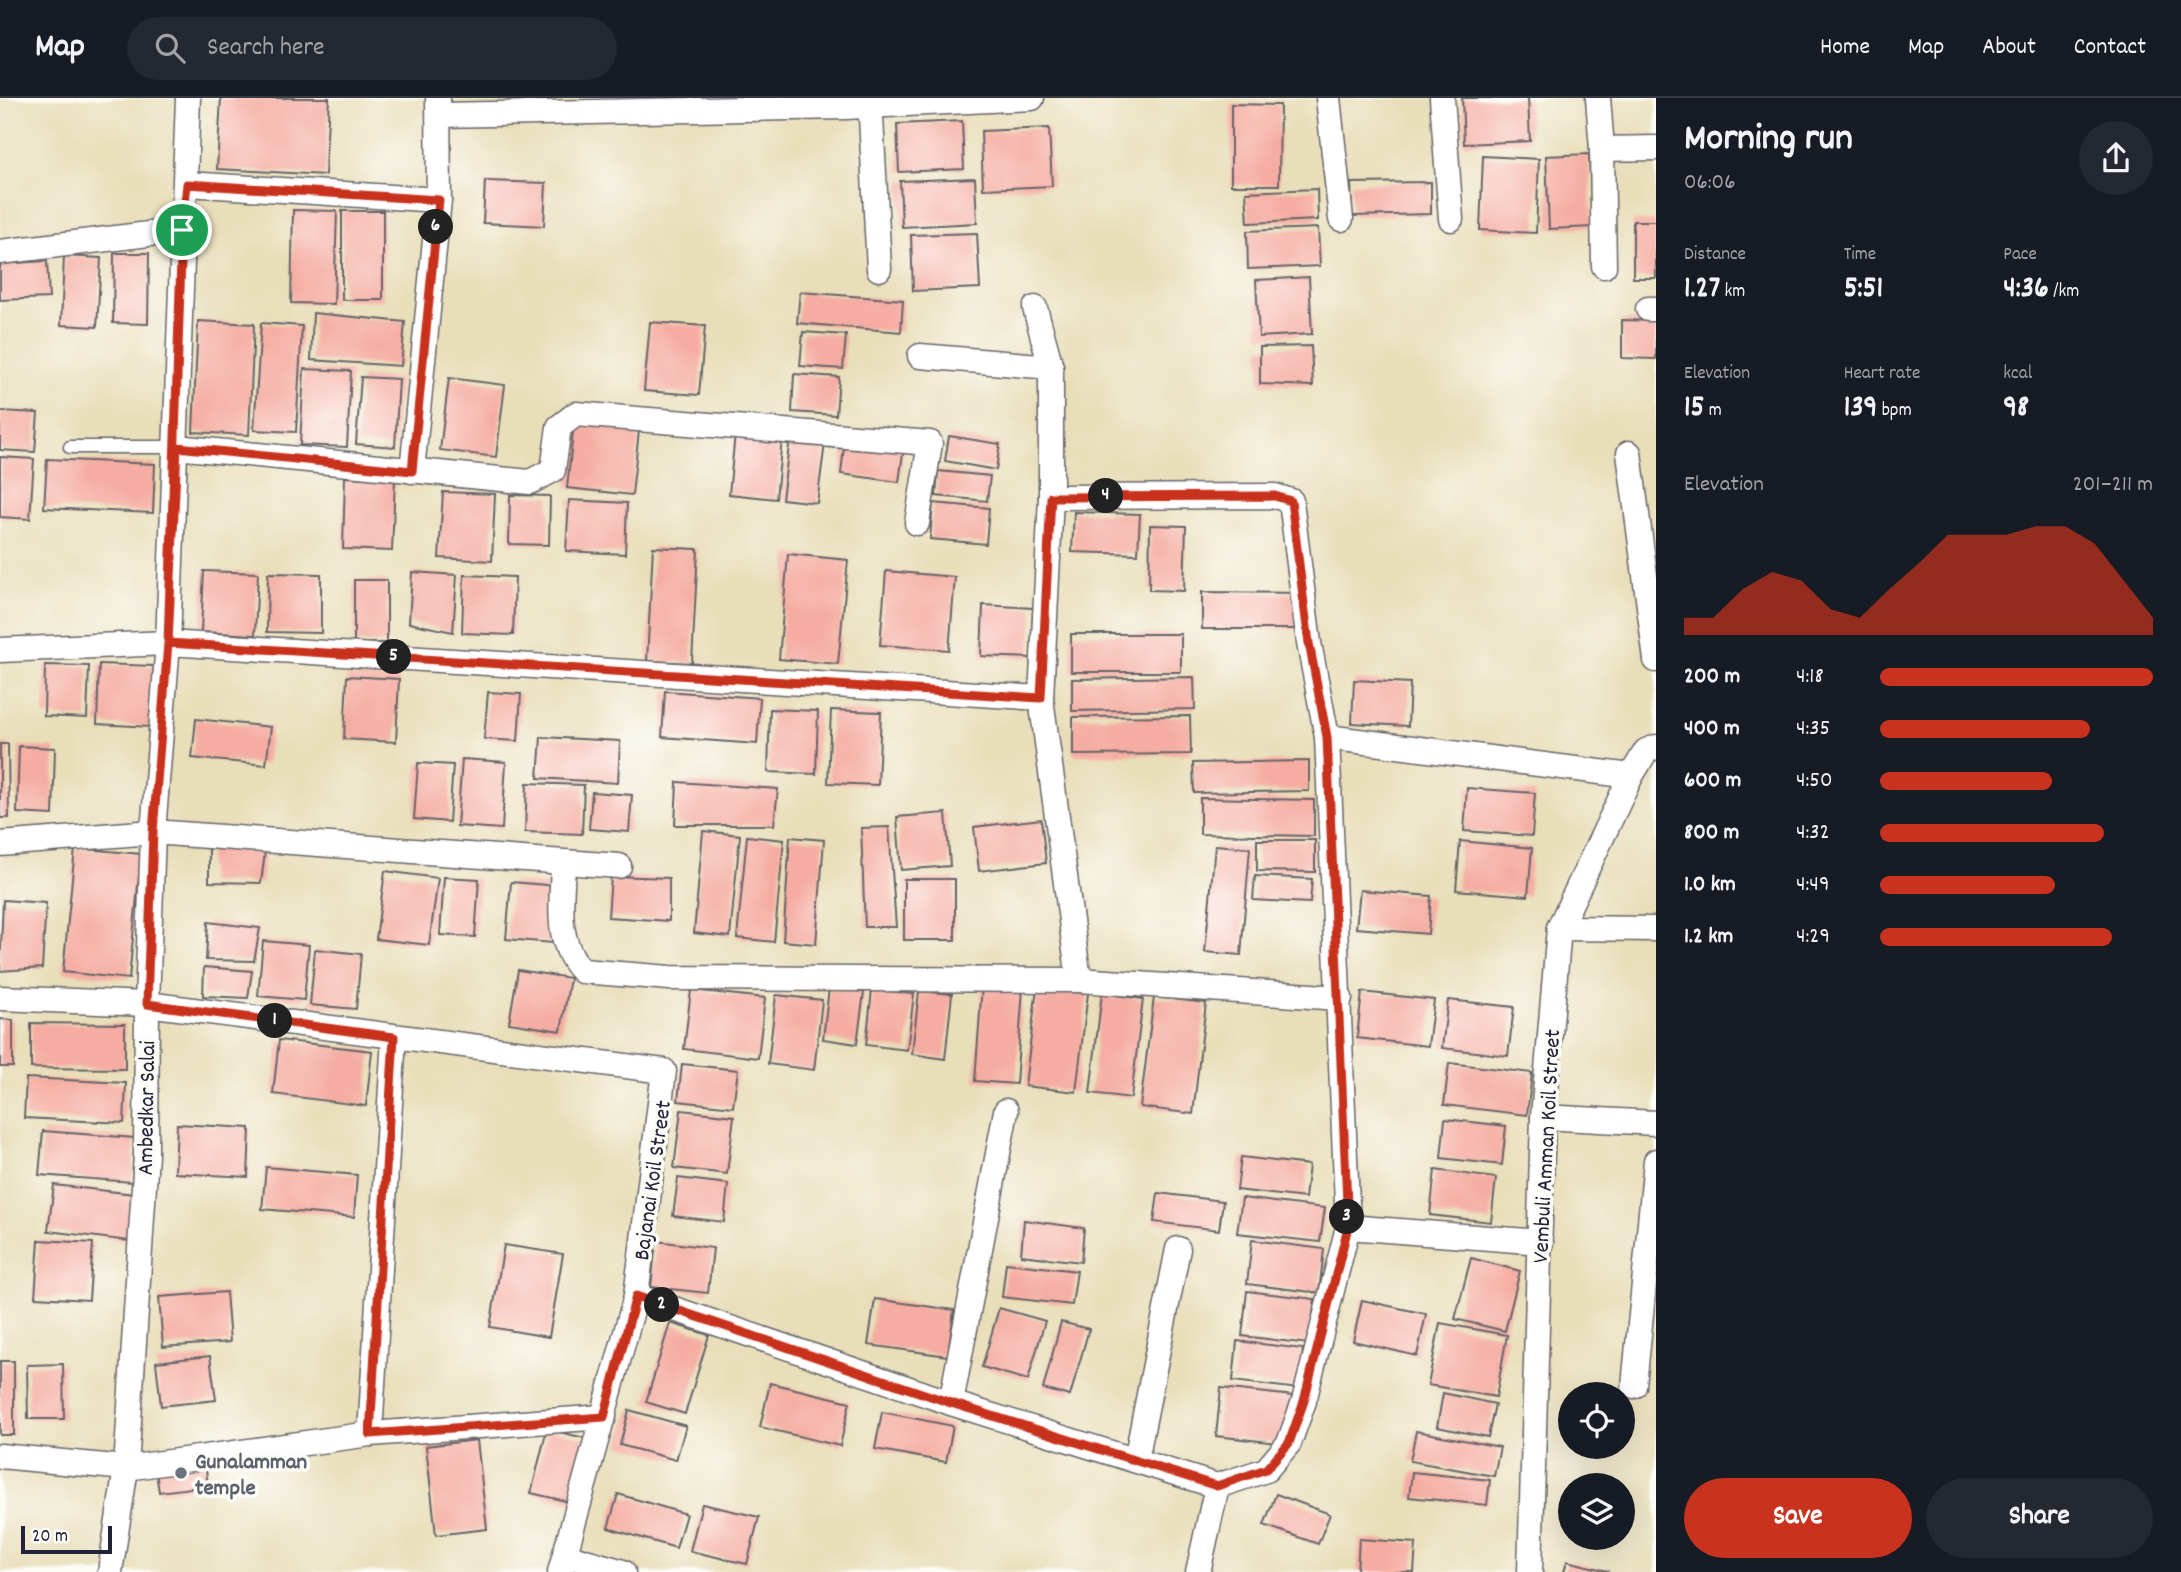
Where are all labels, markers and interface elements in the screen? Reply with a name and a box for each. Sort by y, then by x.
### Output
search box [127,17,617,80]
text: Map [35,25,85,72]
icon: search [151,29,189,67]
text: Search here [207,30,325,67]
text: Home [1820,31,1870,65]
text: Map [1908,31,1944,65]
text: About [1982,31,2036,65]
text: Contact [2074,31,2146,65]
text: Morning run [1684,113,1853,168]
button: share [2079,121,2153,195]
text: 06:06 [1684,167,1735,200]
pin [152,200,212,260]
pin: 6 [418,209,453,244]
icon: arrive [163,211,201,249]
text: 6 [431,213,440,240]
text: Distance [1684,242,1746,269]
text: Time [1844,242,1876,269]
text: Pace [2003,242,2037,269]
text: 1.27 [1684,269,1720,312]
text: 5:51 [1844,269,1883,312]
text: 4:36 [2003,269,2049,312]
text: km [1720,279,1745,306]
text: /km [2049,279,2079,306]
text: Elevation [1684,361,1750,388]
text: Heart rate [1844,361,1920,388]
text: kcal [2003,361,2032,388]
text: 15 [1684,388,1704,431]
text: 139 [1844,388,1877,431]
text: 98 [2003,388,2029,431]
text: m [1704,398,1722,425]
text: bpm [1877,398,1912,425]
text: Elevation [1684,469,1764,502]
text: 201–211 m [2073,469,2153,502]
pin: 4 [1088,478,1124,514]
text: 4 [1102,482,1109,509]
pin: 5 [376,640,412,674]
text: 5 [389,643,398,670]
text: 200 m [1684,661,1740,694]
text: 4:18 [1796,661,1824,694]
text: 400 m [1684,713,1740,746]
text: 4:35 [1796,713,1830,746]
text: 600 m [1684,765,1741,798]
text: 4:50 [1796,765,1833,798]
text: 800 m [1684,817,1739,850]
text: 4:32 [1796,817,1830,850]
text: 1.0 km [1684,869,1736,902]
text: 4:49 [1796,869,1829,902]
text: 1.2 km [1684,921,1733,954]
text: 4:29 [1796,921,1830,954]
pin: 1 [258,1004,292,1038]
text: 1 [272,1007,277,1034]
street label: Vembuli Amman Koil Street [1526,1028,1571,1264]
street label: Ambedkar Salai [131,1040,166,1176]
street label: Bajanai Koil Street [627,1098,682,1263]
pin: 3 [1330,1200,1364,1234]
text: 3 [1342,1203,1351,1230]
pin: 2 [644,1288,680,1322]
text: 2 [657,1291,666,1318]
map controls [1558,1382,1635,1550]
button: locate [1558,1382,1635,1459]
place label: Gunalamman temple [195,1447,308,1506]
marker: Gunalamman temple [173,1465,189,1481]
button: layers [1558,1473,1635,1550]
button: Save [1684,1478,1912,1558]
button: Share [1926,1478,2153,1558]
scale bar [21,1523,112,1555]
text: 20 m [32,1524,68,1551]

